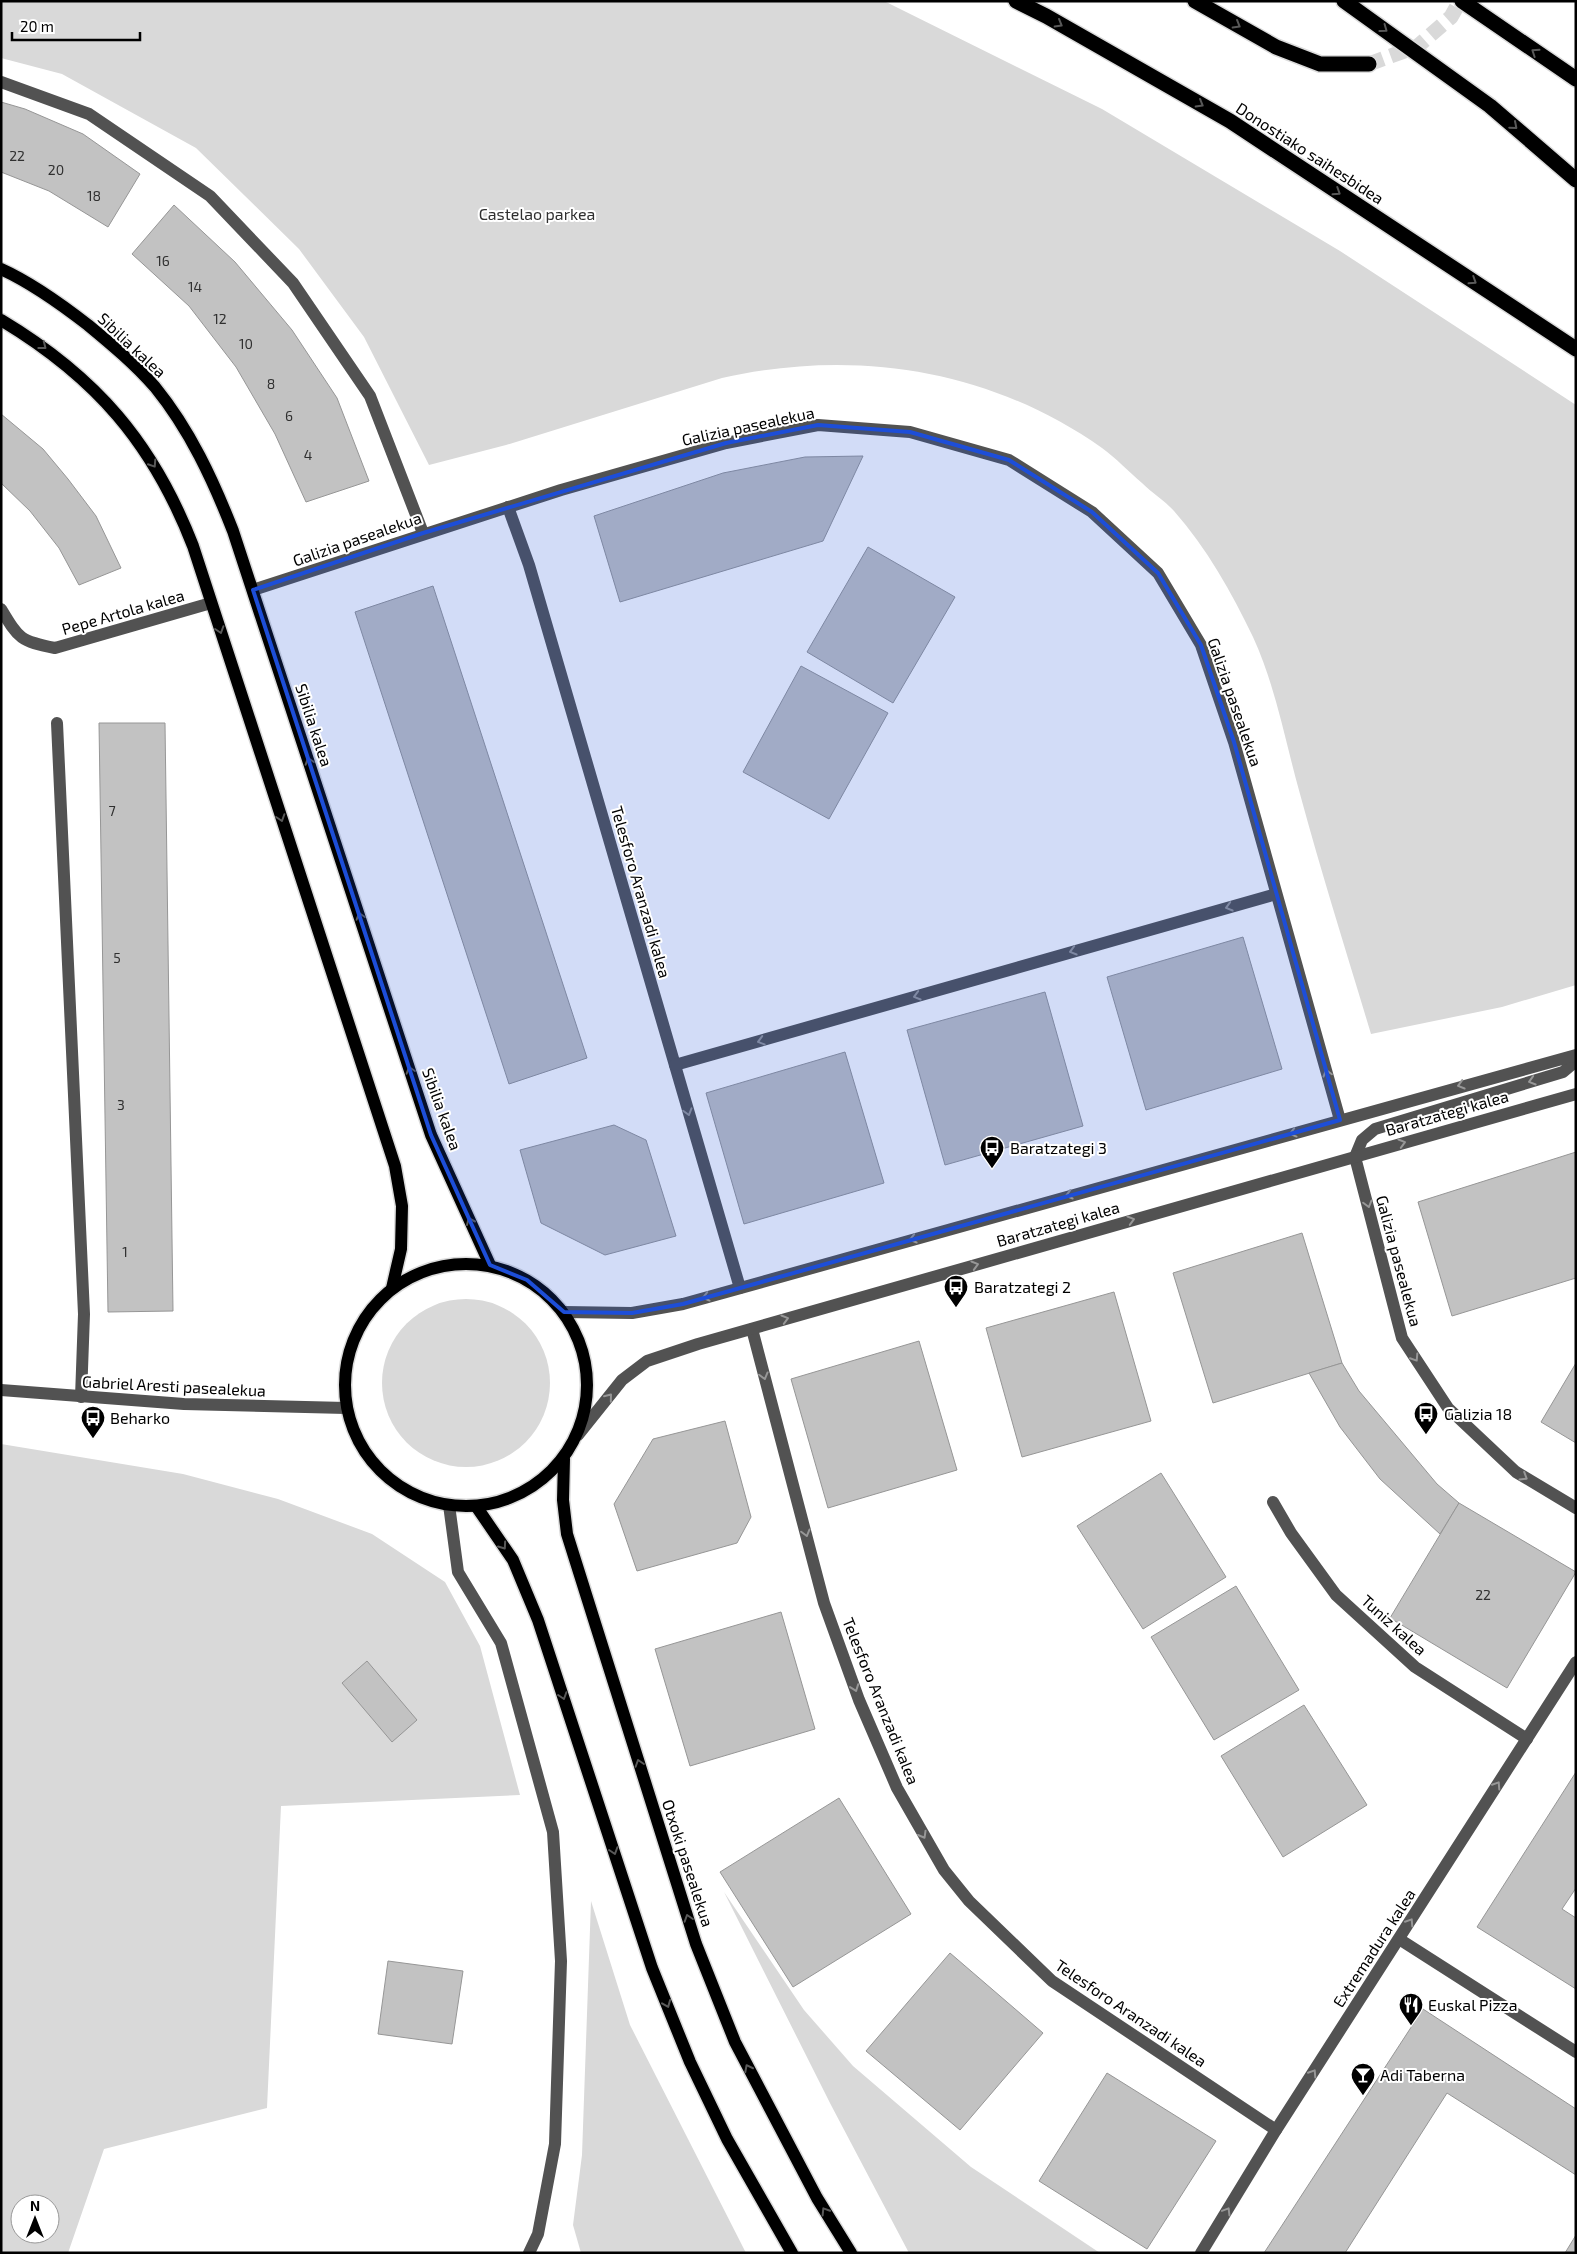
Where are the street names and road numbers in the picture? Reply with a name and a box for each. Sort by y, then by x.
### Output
street label: Donostiako saihesbidea [1233,98,1388,207]
street label: Sibilia kalea [94,308,170,381]
street label: Galizia pasealekua [680,402,816,449]
street label: Galizia pasealekua [290,508,424,569]
street label: Pepe Artola kalea [59,585,186,638]
street label: Galizia pasealekua [1205,635,1266,769]
street label: Sibilia kalea [292,681,337,769]
street label: Telesforo Aranzadi kalea [608,804,675,980]
street label: Sibilia kalea [419,1065,466,1153]
street label: Baratzategi kalea [1383,1086,1511,1139]
street label: Galizia pasealekua [1373,1193,1426,1329]
street label: Baratzategi kalea [994,1197,1122,1250]
street label: Gabriel Aresti pasealekua [82,1371,266,1400]
street label: Tuniz kalea [1358,1590,1431,1659]
street label: Telesforo Aranzadi kalea [839,1615,924,1787]
street label: Otxoki pasealekua [659,1797,718,1929]
street label: Extremadura kalea [1328,1885,1419,2010]
street label: Telesforo Aranzadi kalea [1052,1955,1210,2070]

